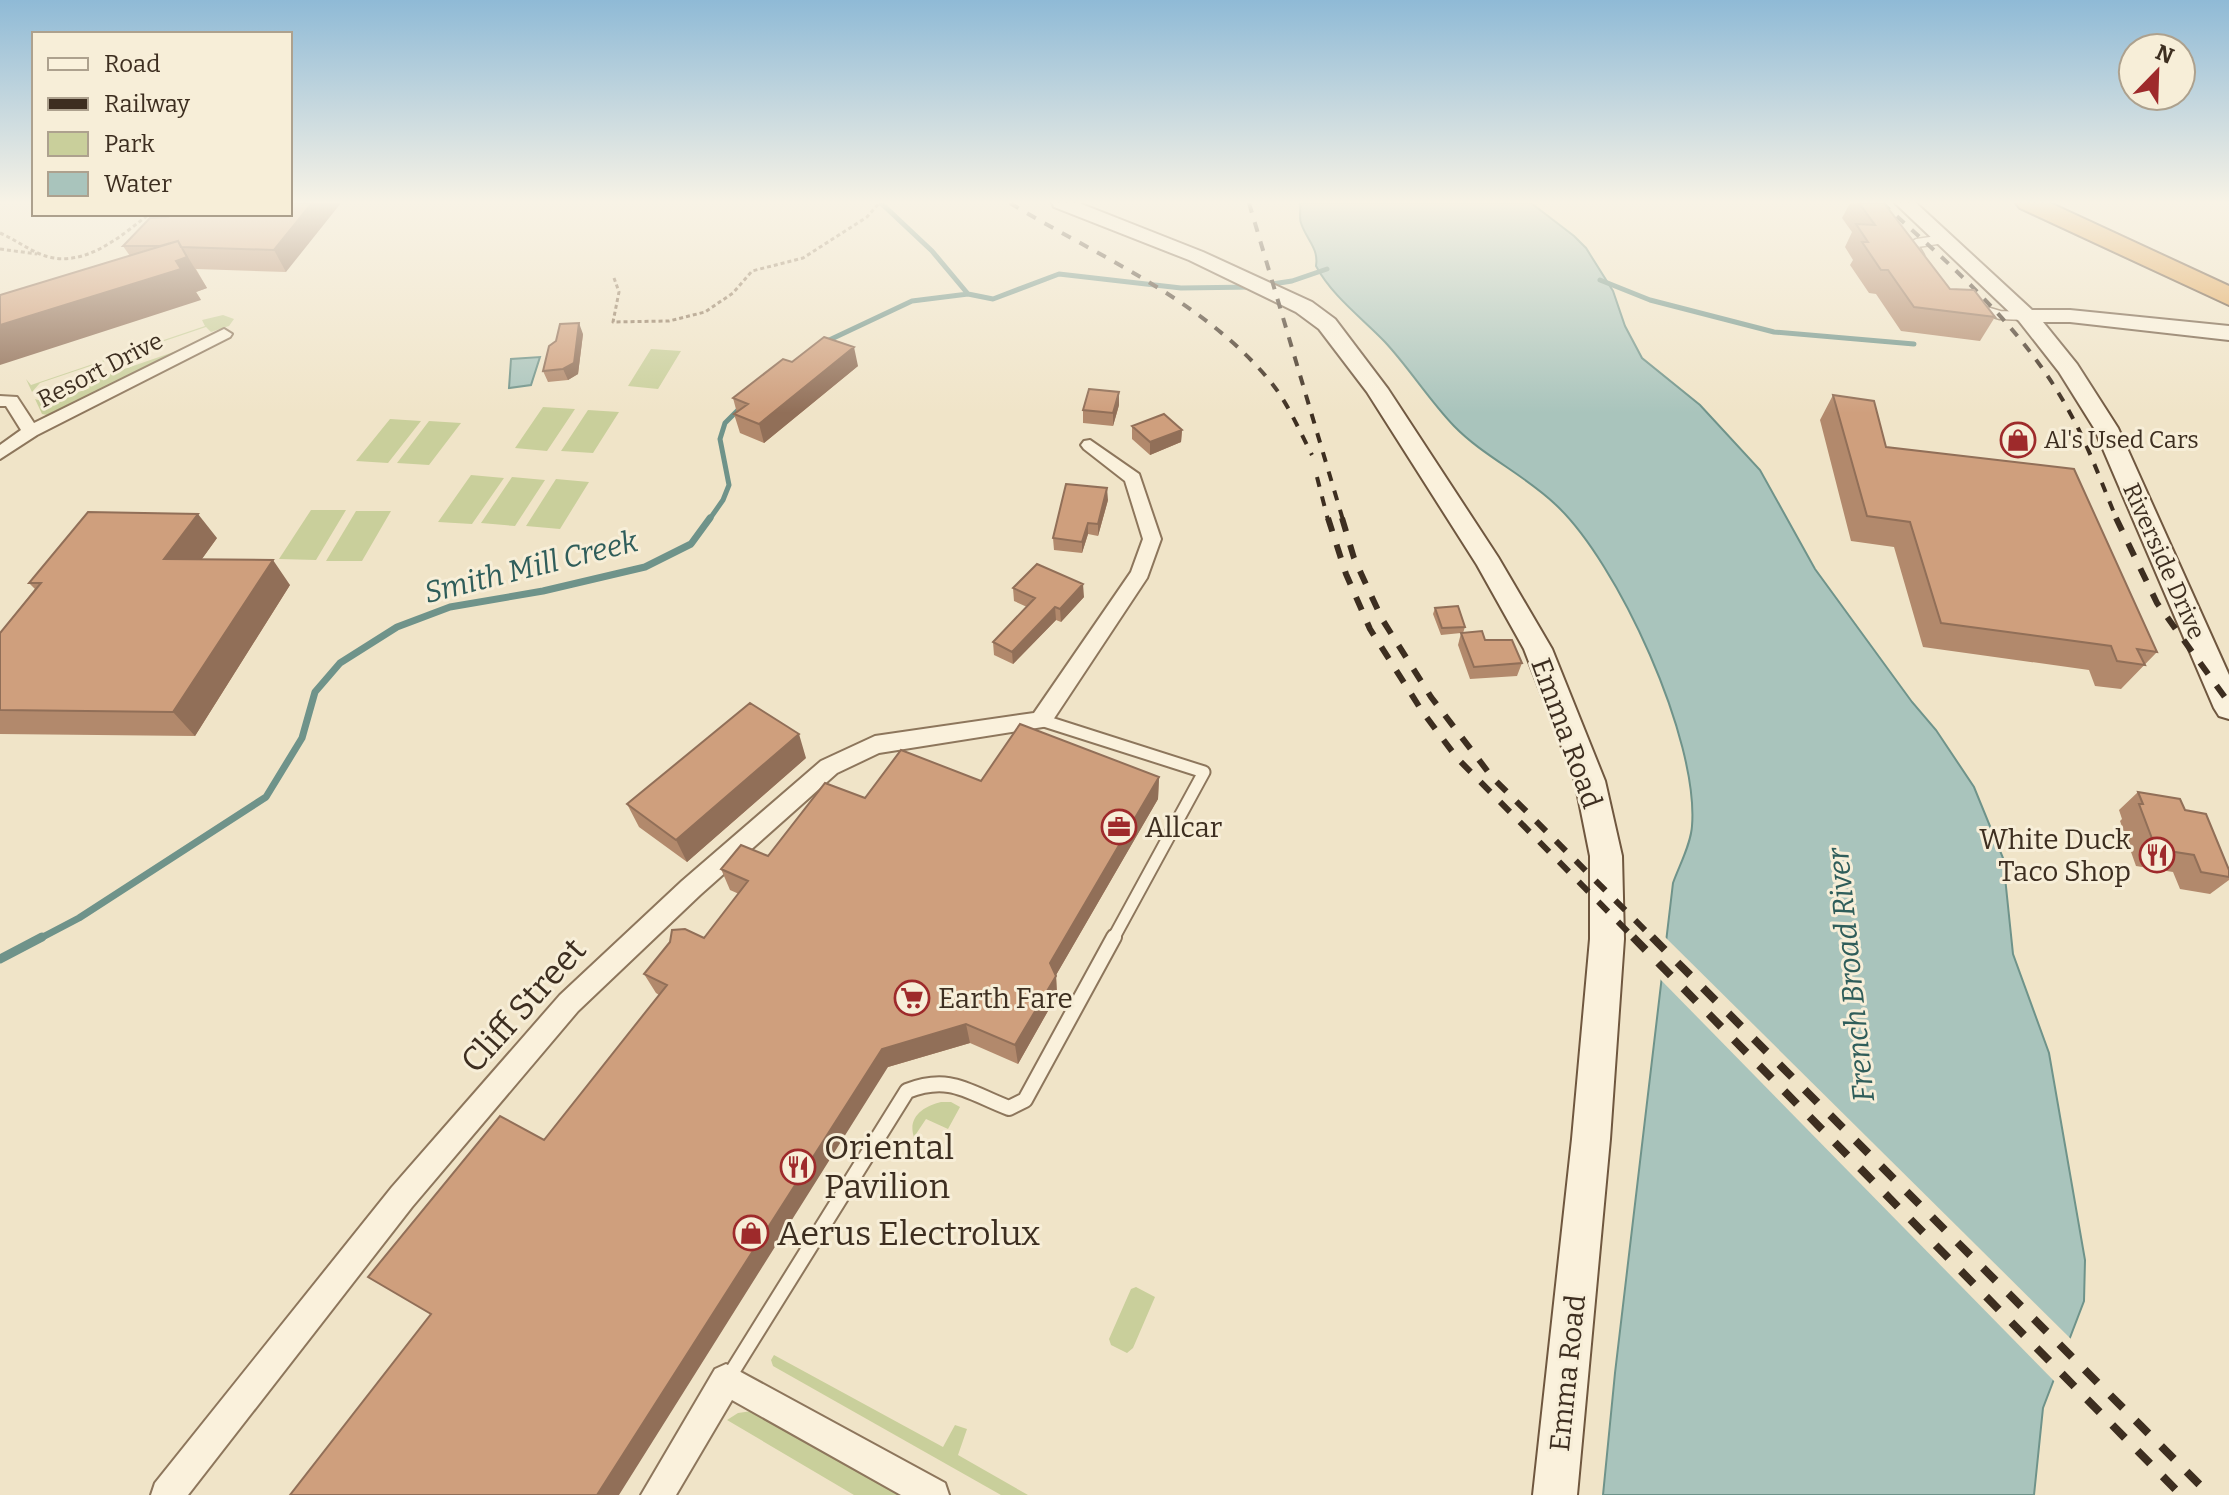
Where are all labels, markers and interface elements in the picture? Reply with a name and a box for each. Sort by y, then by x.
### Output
legend [32,32,292,216]
north arrow [2117,32,2197,112]
text: N [2152,38,2178,70]
text: Road [104,50,160,78]
text: Railway [104,90,190,118]
text: Park [104,130,155,158]
text: Water [104,170,172,198]
street label: Resort Drive [33,326,167,414]
shop icon: Al's Used Cars [1999,421,2037,459]
place label: Al's Used Cars [2044,426,2199,454]
street label: Riverside Drive [2117,479,2211,643]
water label: Smith Mill Creek [420,523,642,611]
street label: Emma Road [1524,654,1609,813]
office icon: Allcar [1100,808,1138,846]
place label: Allcar [1145,811,1222,844]
place label: White Duck Taco Shop [1979,823,2131,888]
restaurant icon: White Duck Taco Shop [2138,836,2176,874]
water label: French Broad River [1820,845,1882,1104]
street label: Cliff Street [452,930,594,1081]
supermarket icon: Earth Fare [893,979,931,1017]
place label: Earth Fare [938,982,1073,1015]
place label: Oriental Pavilion [824,1127,954,1207]
restaurant icon: Oriental Pavilion [779,1148,817,1186]
place label: Aerus Electrolux [777,1213,1040,1254]
shop icon: Aerus Electrolux [732,1214,770,1252]
street label: Emma Road [1543,1293,1592,1453]

